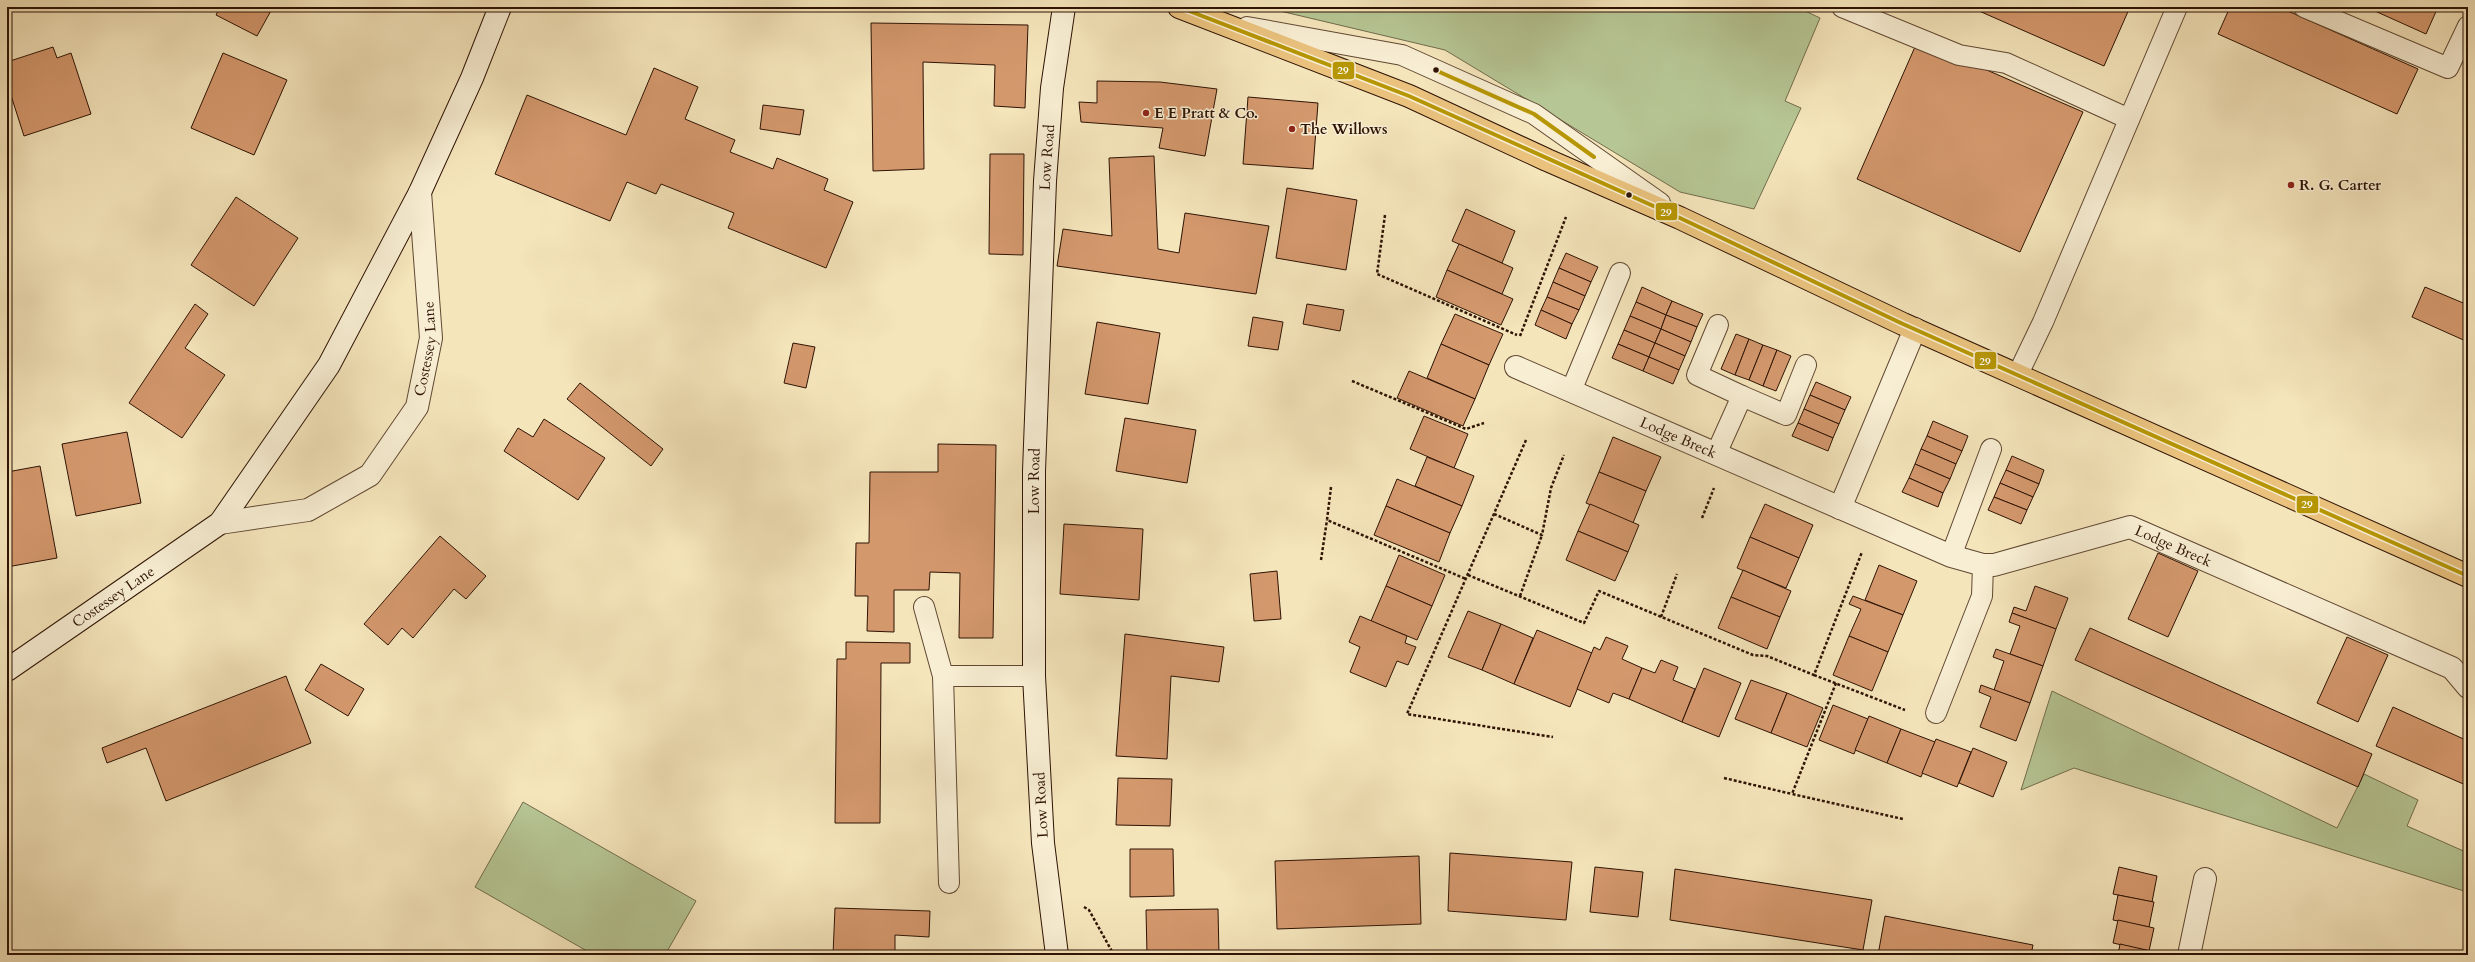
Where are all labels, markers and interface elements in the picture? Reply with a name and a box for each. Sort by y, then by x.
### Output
line badge: 29 [1332,61,1355,80]
text: 29 [1337,63,1349,78]
unlabelled marker [1431,65,1441,75]
place label: E E Pratt & Co. [1154,103,1258,123]
marker: E E Pratt & Co. [1141,108,1151,118]
place label: The Willows [1300,119,1388,139]
street label: Low Road [1035,124,1059,191]
marker: The Willows [1287,124,1297,134]
place label: R. G. Carter [2299,175,2382,195]
marker: R. G. Carter [2286,180,2296,190]
unlabelled marker [1624,190,1634,200]
line badge: 29 [1655,202,1678,221]
text: 29 [1660,205,1672,220]
street label: Costessey Lane [409,300,441,398]
line badge: 29 [1974,351,1997,370]
text: 29 [1979,354,1991,369]
street label: Lodge Breck [1637,412,1720,463]
street label: Low Road [1024,448,1045,514]
line badge: 29 [2296,495,2319,514]
text: 29 [2301,497,2313,512]
street label: Lodge Breck [2132,520,2215,572]
street label: Costessey Lane [68,561,158,632]
street label: Low Road [1029,771,1053,839]

